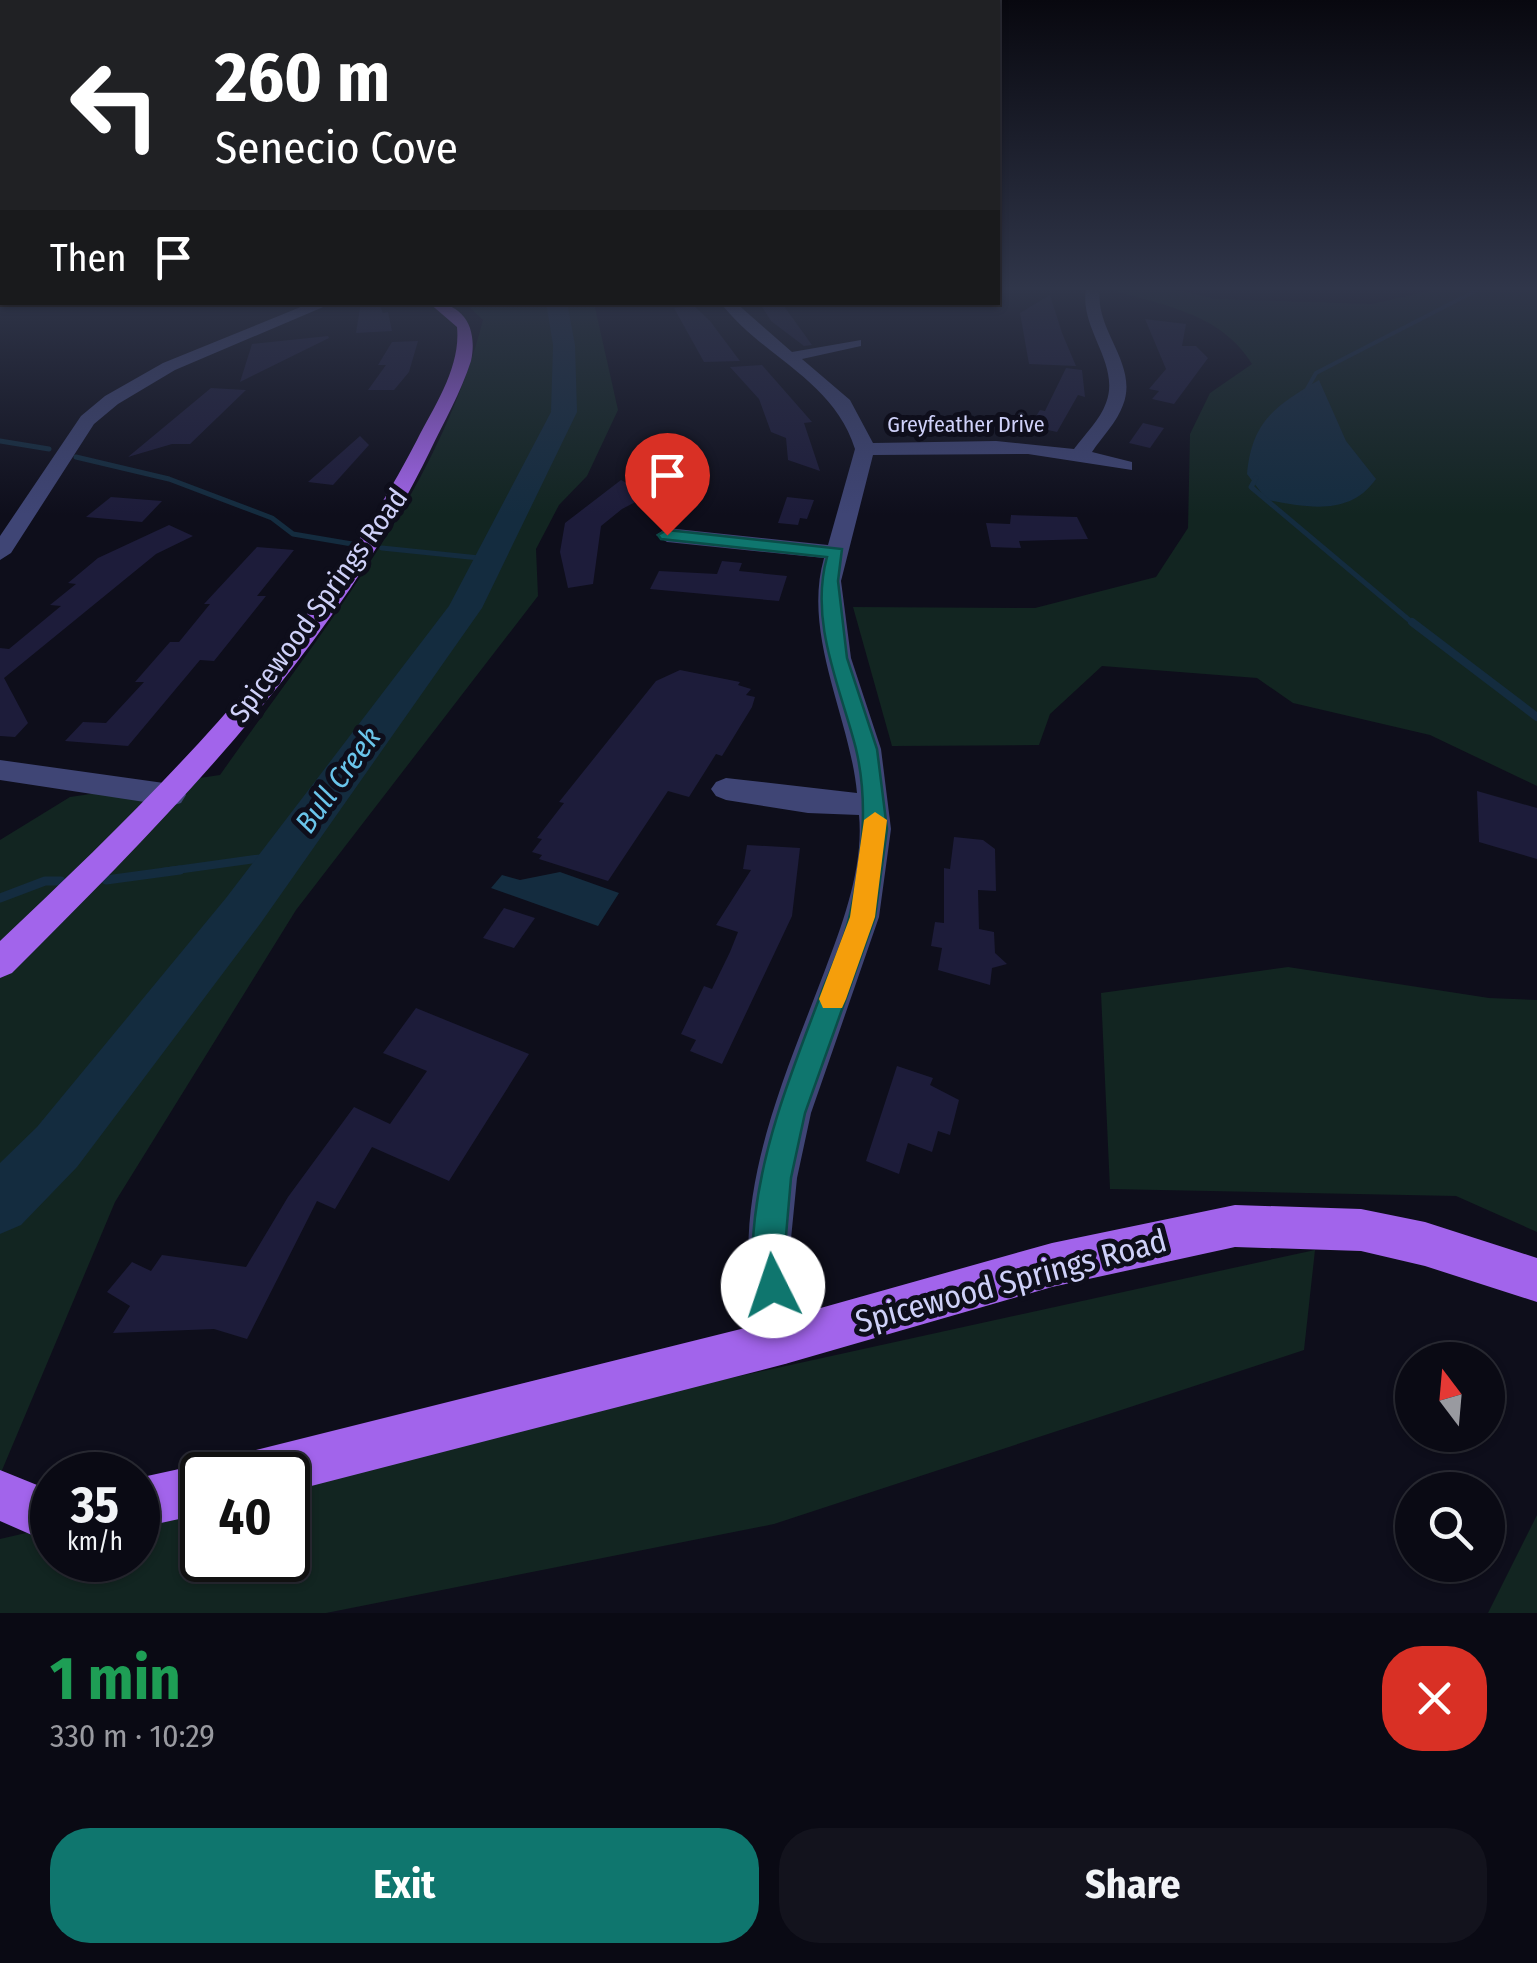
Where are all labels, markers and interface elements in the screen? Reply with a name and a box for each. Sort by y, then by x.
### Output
text: 260 m [215,36,390,120]
icon: left [50,40,180,170]
text: Senecio Cove [215,121,458,175]
icon: arrive [146,230,201,285]
text: Then [50,235,126,281]
street label: Greyfeather Drive [887,411,1045,438]
pin [625,433,710,536]
icon: arrive [640,448,695,503]
street label: Spicewood Springs Road [223,482,414,728]
water label: Bull Creek [288,720,389,840]
street label: Spicewood Springs Road [851,1221,1171,1341]
position arrow [721,1234,825,1338]
north arrow [1395,1342,1505,1452]
map controls [1395,1342,1505,1582]
speed limit sign: 40 [180,1452,310,1582]
button: search [1395,1472,1505,1582]
text: 35 [71,1475,119,1535]
text: km/h [67,1527,123,1557]
text: 1 min [50,1643,181,1715]
button: close [1382,1646,1487,1751]
text: 330 m · 10:29 [50,1717,215,1755]
button: Exit [50,1828,759,1943]
button: Share [779,1828,1487,1943]

